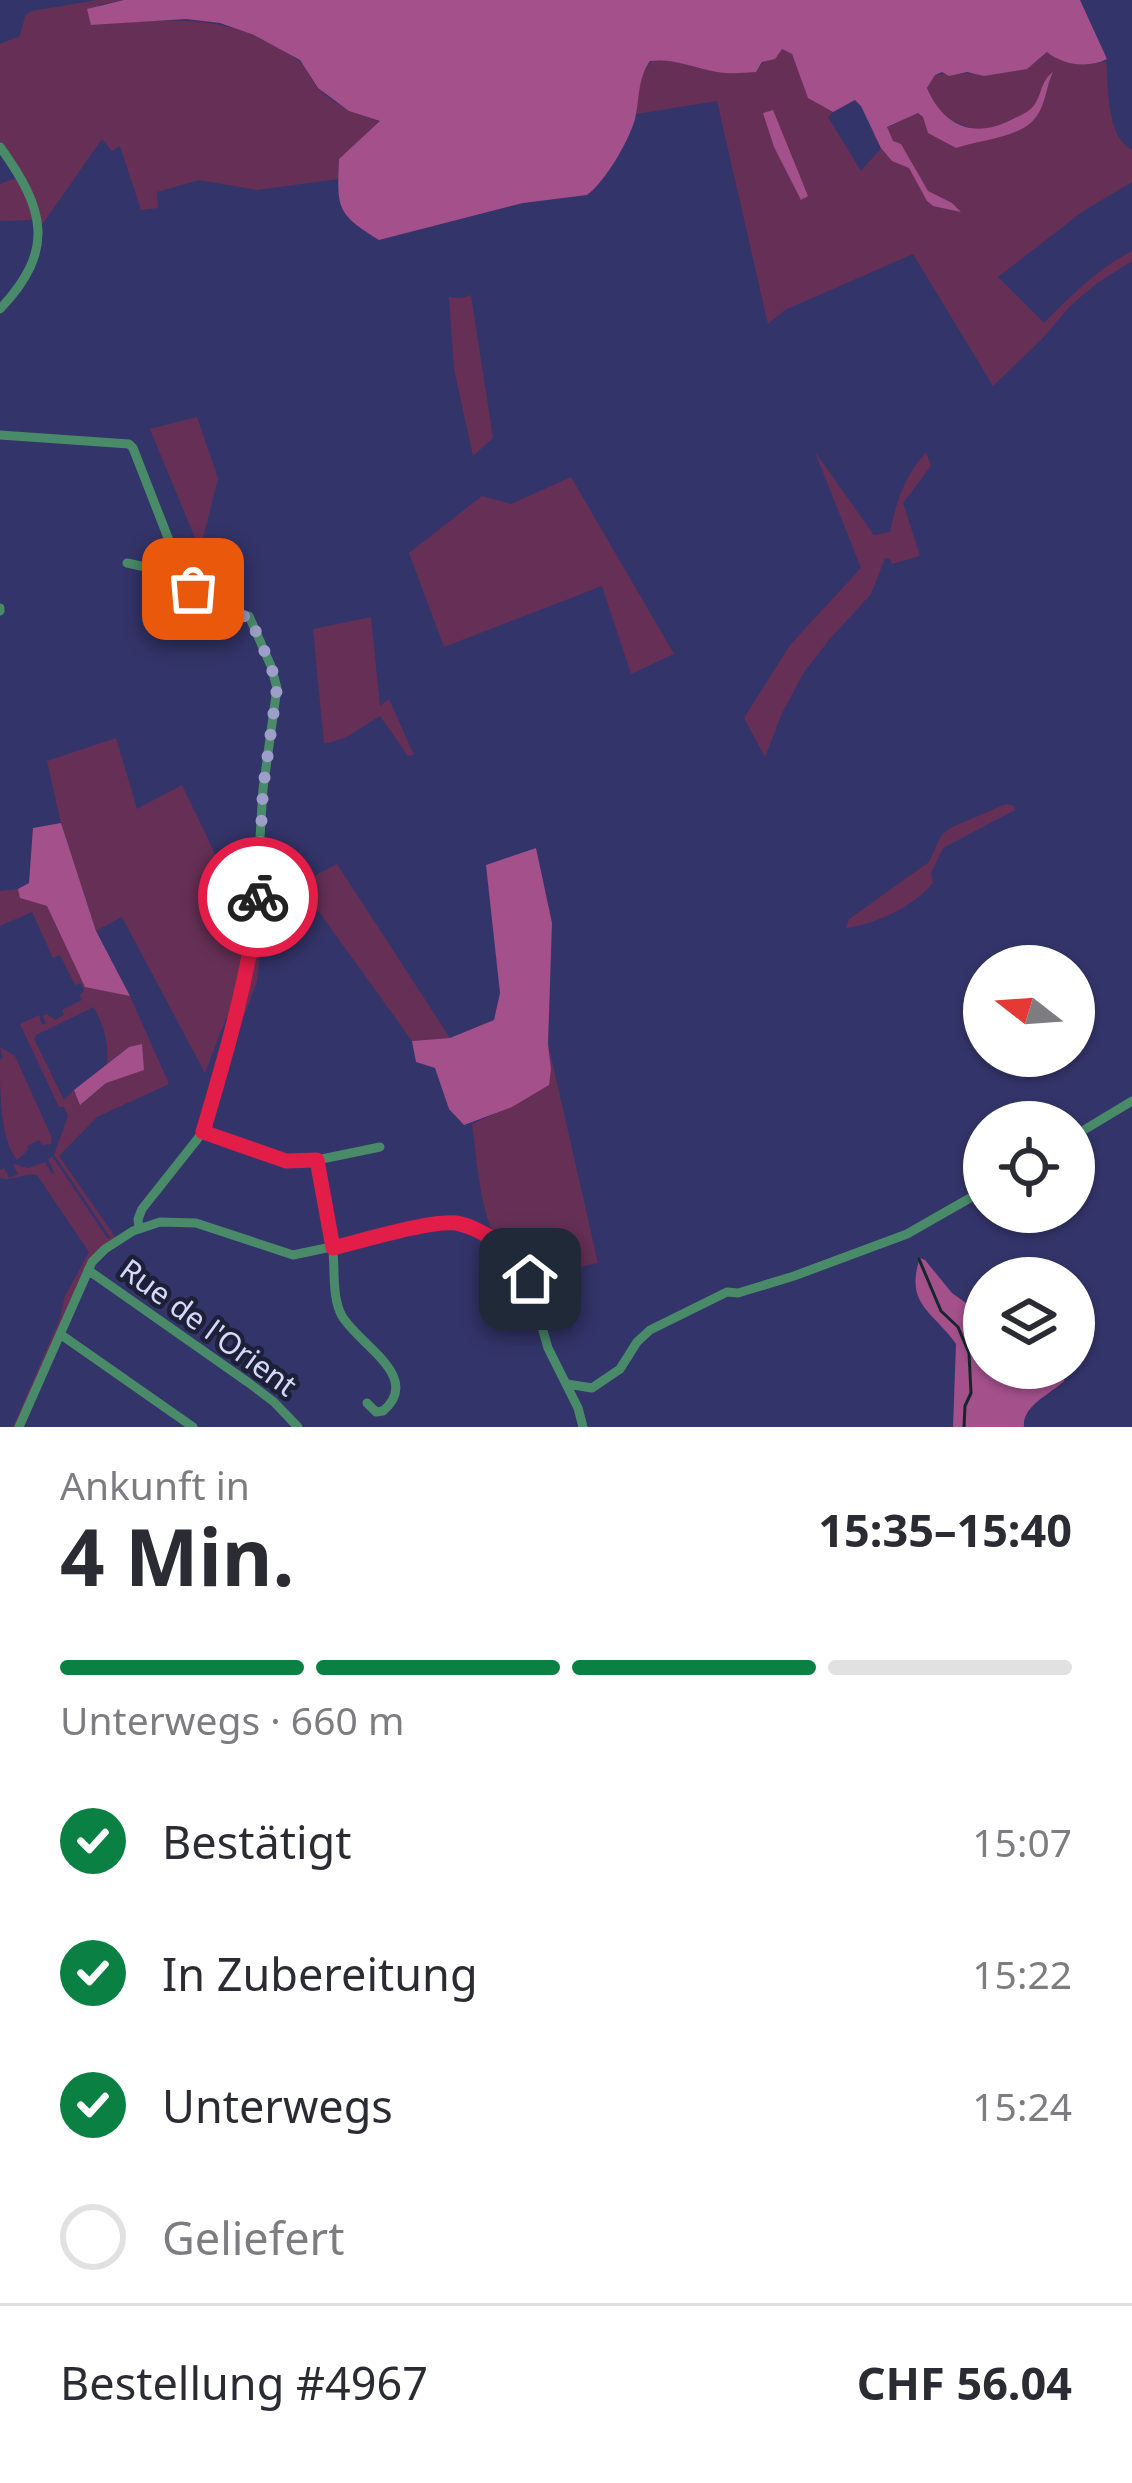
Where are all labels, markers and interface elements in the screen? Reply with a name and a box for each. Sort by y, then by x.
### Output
pin [142,538,244,640]
icon: bag [160,556,226,622]
courier [198,837,318,957]
icon: bike [225,864,291,930]
north arrow [963,945,1095,1077]
map controls [963,945,1095,1389]
button: locate [963,1101,1095,1233]
pin [479,1228,581,1330]
icon: home [497,1246,563,1312]
street label: Rue de l'Orient [112,1249,306,1405]
button: layers [963,1257,1095,1389]
text: Ankunft in [60,1458,250,1511]
text: 15:35–15:40 [818,1499,1072,1560]
text: 4 Min. [60,1503,294,1609]
text: Unterwegs · 660 m [60,1693,404,1746]
icon: check [60,1808,126,1874]
text: Bestätigt [162,1811,351,1872]
text: 15:07 [972,1815,1072,1868]
icon: check [60,1940,126,2006]
text: In Zubereitung [162,1943,478,2004]
text: 15:22 [972,1947,1072,2000]
icon: check [60,2072,126,2138]
text: Unterwegs [162,2075,393,2136]
text: 15:24 [972,2079,1072,2132]
text: Geliefert [162,2207,344,2268]
text: Bestellung #4967 [60,2352,428,2413]
text: CHF 56.04 [857,2352,1072,2413]

